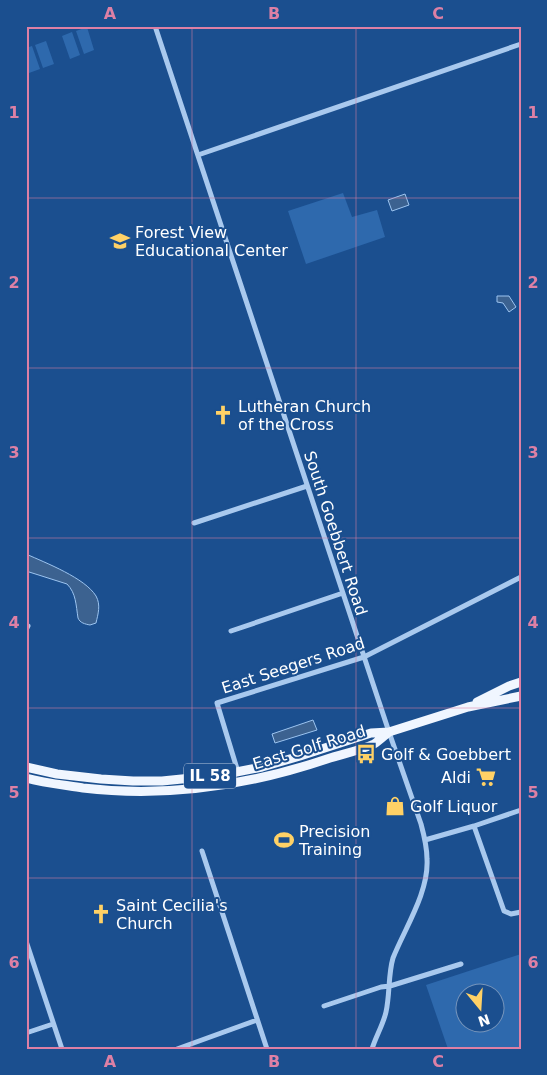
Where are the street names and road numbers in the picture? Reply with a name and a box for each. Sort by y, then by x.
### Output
street label: South Goebbert Road [300,448,371,618]
street label: East Seegers Road [219,633,367,698]
street label: East Golf Road [250,721,368,774]
road number: IL 58 [184,764,236,788]

